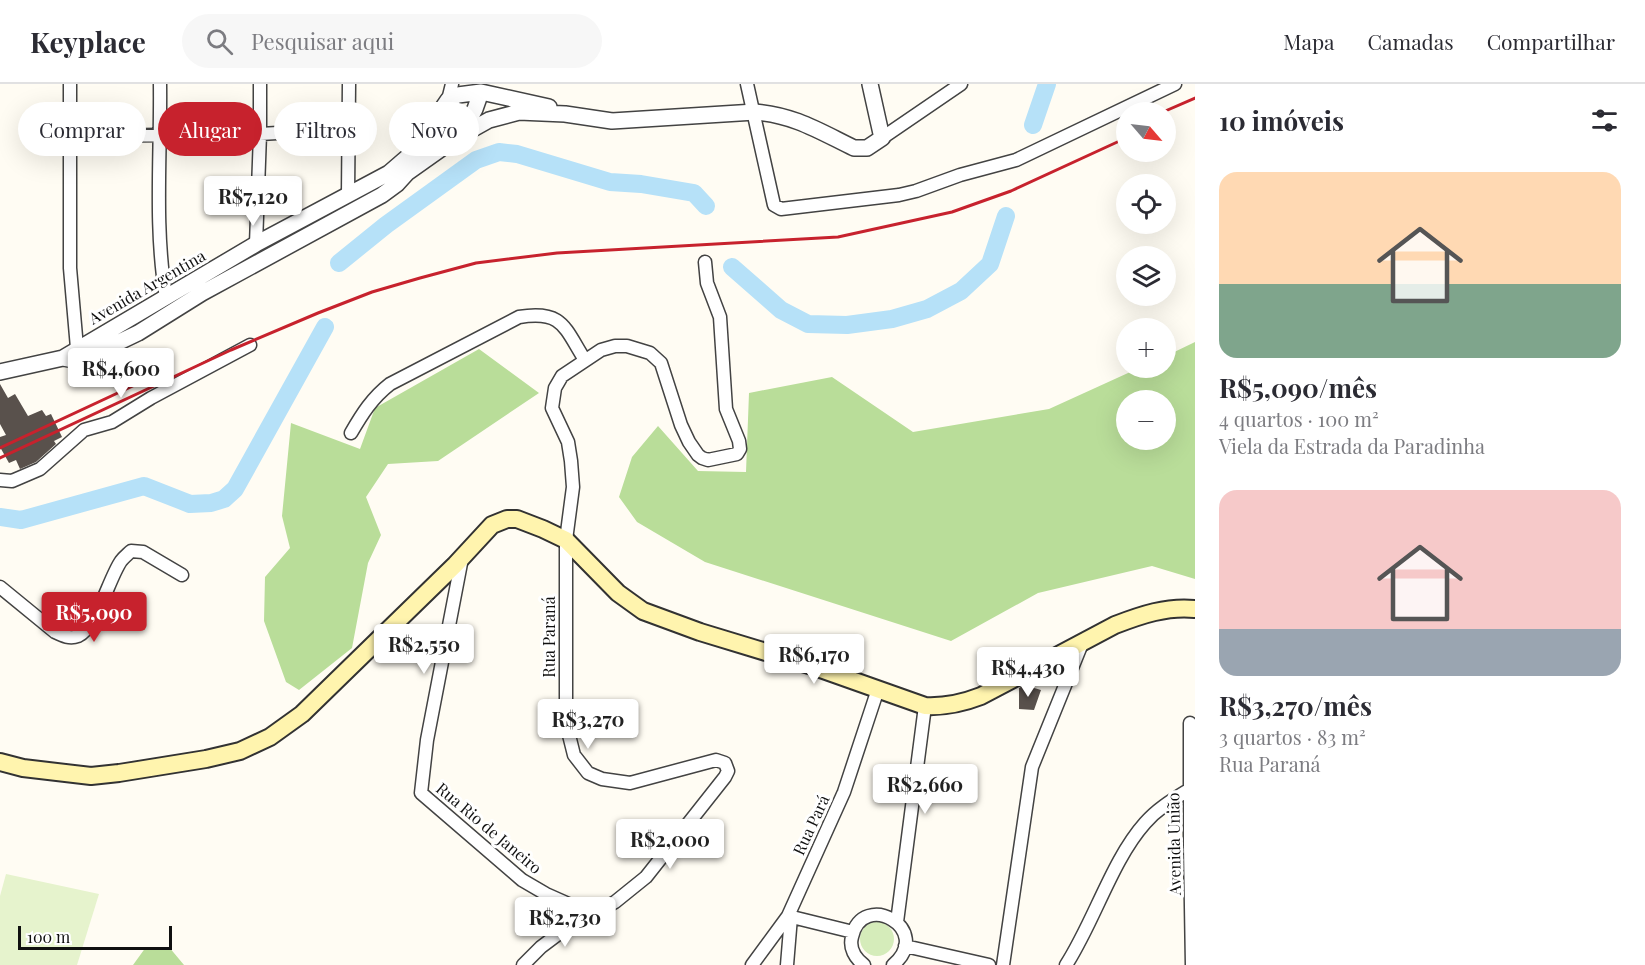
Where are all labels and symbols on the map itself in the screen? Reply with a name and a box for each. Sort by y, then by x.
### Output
north arrow [1116,102,1176,162]
pin: R$7,120 [198,176,308,227]
street label: Avenida Argentina [84,245,209,329]
pin: R$4,600 [66,348,176,399]
pin: R$5,090 [39,592,149,643]
street label: Rua Paraná [538,596,559,678]
pin: R$2,550 [369,624,479,675]
pin: R$6,170 [759,634,869,685]
pin: R$4,430 [973,647,1083,698]
pin: R$3,270 [533,699,643,750]
pin: R$2,660 [870,764,980,815]
street label: Rua Rio de Janeiro [432,777,547,878]
street label: Rua Pará [788,791,834,858]
street label: Avenida União [1162,792,1185,897]
pin: R$2,000 [615,819,725,870]
pin: R$2,730 [510,897,620,948]
scale bar [18,923,172,950]

